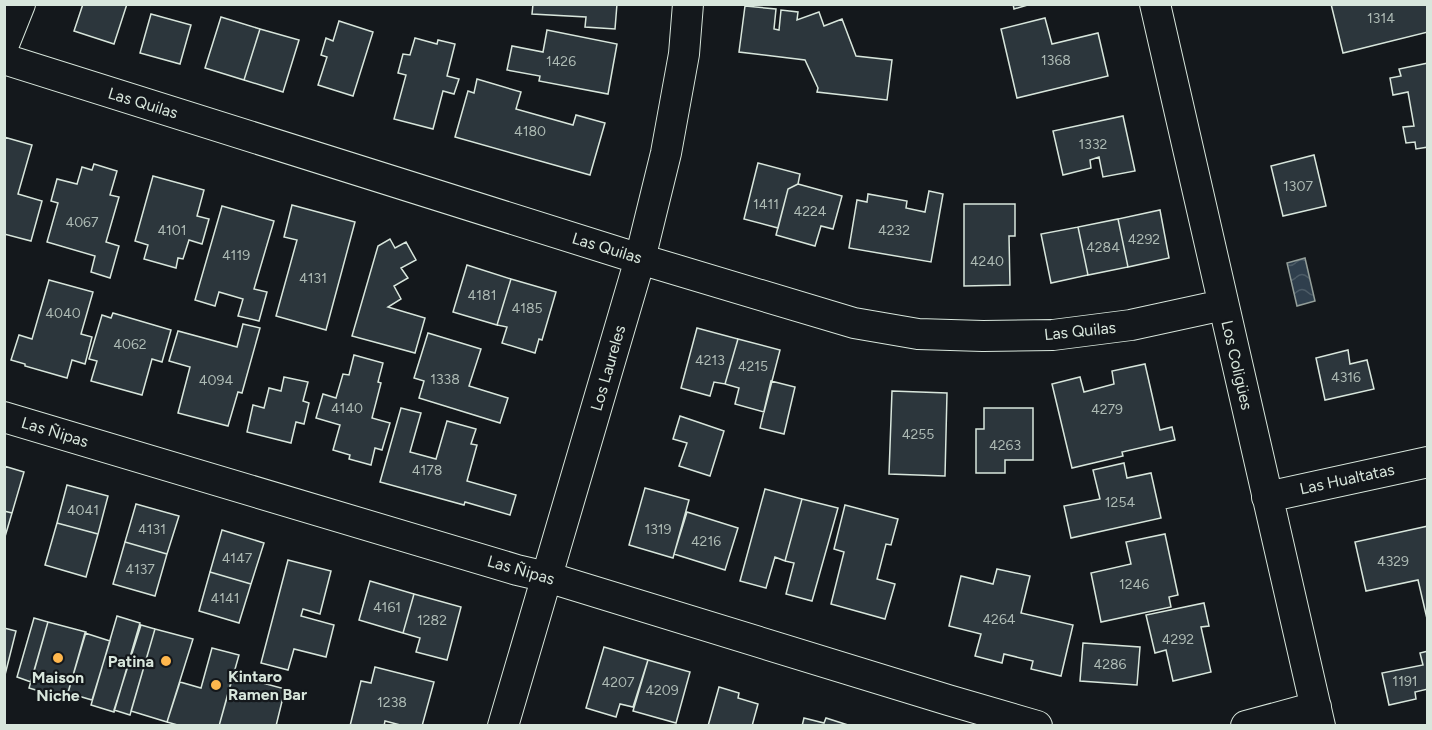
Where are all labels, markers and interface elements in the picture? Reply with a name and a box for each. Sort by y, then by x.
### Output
house number: 1314 [1367,10,1395,27]
house number: 1368 [1041,52,1071,69]
house number: 1426 [546,53,576,70]
street label: Las Quilas [106,83,180,123]
house number: 4180 [514,123,546,140]
house number: 1332 [1079,136,1107,153]
house number: 1307 [1283,178,1313,195]
house number: 1411 [753,196,779,213]
house number: 4224 [793,203,827,220]
house number: 4067 [65,214,99,231]
house number: 4101 [157,222,187,239]
house number: 4232 [878,222,910,239]
street label: Las Quilas [570,228,644,268]
house number: 4292 [1128,231,1160,248]
house number: 4284 [1086,239,1120,256]
house number: 4119 [222,247,250,264]
house number: 4240 [970,253,1004,270]
house number: 4131 [299,270,327,287]
house number: 4181 [468,287,496,304]
house number: 4185 [511,300,543,317]
house number: 4040 [45,305,81,322]
street label: Las Quilas [1043,318,1117,344]
street label: Los Coligües [1217,318,1257,412]
street label: Los Laureles [587,323,629,413]
house number: 4062 [113,336,147,353]
house number: 4213 [695,352,725,369]
house number: 4215 [738,358,768,375]
house number: 4316 [1331,369,1361,386]
house number: 1338 [430,371,460,388]
house number: 4094 [199,372,233,389]
house number: 4140 [331,400,363,417]
house number: 4279 [1091,401,1123,418]
street label: Las Ñipas [19,413,91,451]
house number: 4255 [902,426,934,443]
house number: 4263 [989,437,1021,454]
street label: Las Hualtatas [1298,460,1396,498]
house number: 4178 [412,462,442,479]
house number: 1254 [1105,494,1135,511]
house number: 4041 [67,502,99,519]
house number: 4131 [138,521,166,538]
house number: 1319 [644,521,672,538]
house number: 4216 [691,533,721,550]
house number: 4147 [222,550,253,567]
street label: Las Ñipas [485,551,557,589]
house number: 4329 [1377,553,1409,570]
house number: 4137 [125,561,155,578]
house number: 1246 [1119,576,1149,593]
house number: 4141 [211,590,239,607]
house number: 4161 [373,599,401,616]
house number: 4264 [982,611,1016,628]
house number: 1282 [417,612,447,629]
house number: 4292 [1162,631,1194,648]
marker: Maison Niche [51,651,65,665]
place label: Patina [108,652,154,671]
marker: Patina [159,654,173,668]
house number: 4286 [1093,656,1127,673]
place label: Kintaro Ramen Bar [228,667,307,704]
place label: Maison Niche [32,668,84,705]
house number: 1191 [1392,673,1418,690]
house number: 4207 [601,674,635,691]
marker: Kintaro Ramen Bar [209,678,223,692]
house number: 4209 [645,682,679,699]
house number: 1238 [377,694,407,711]

